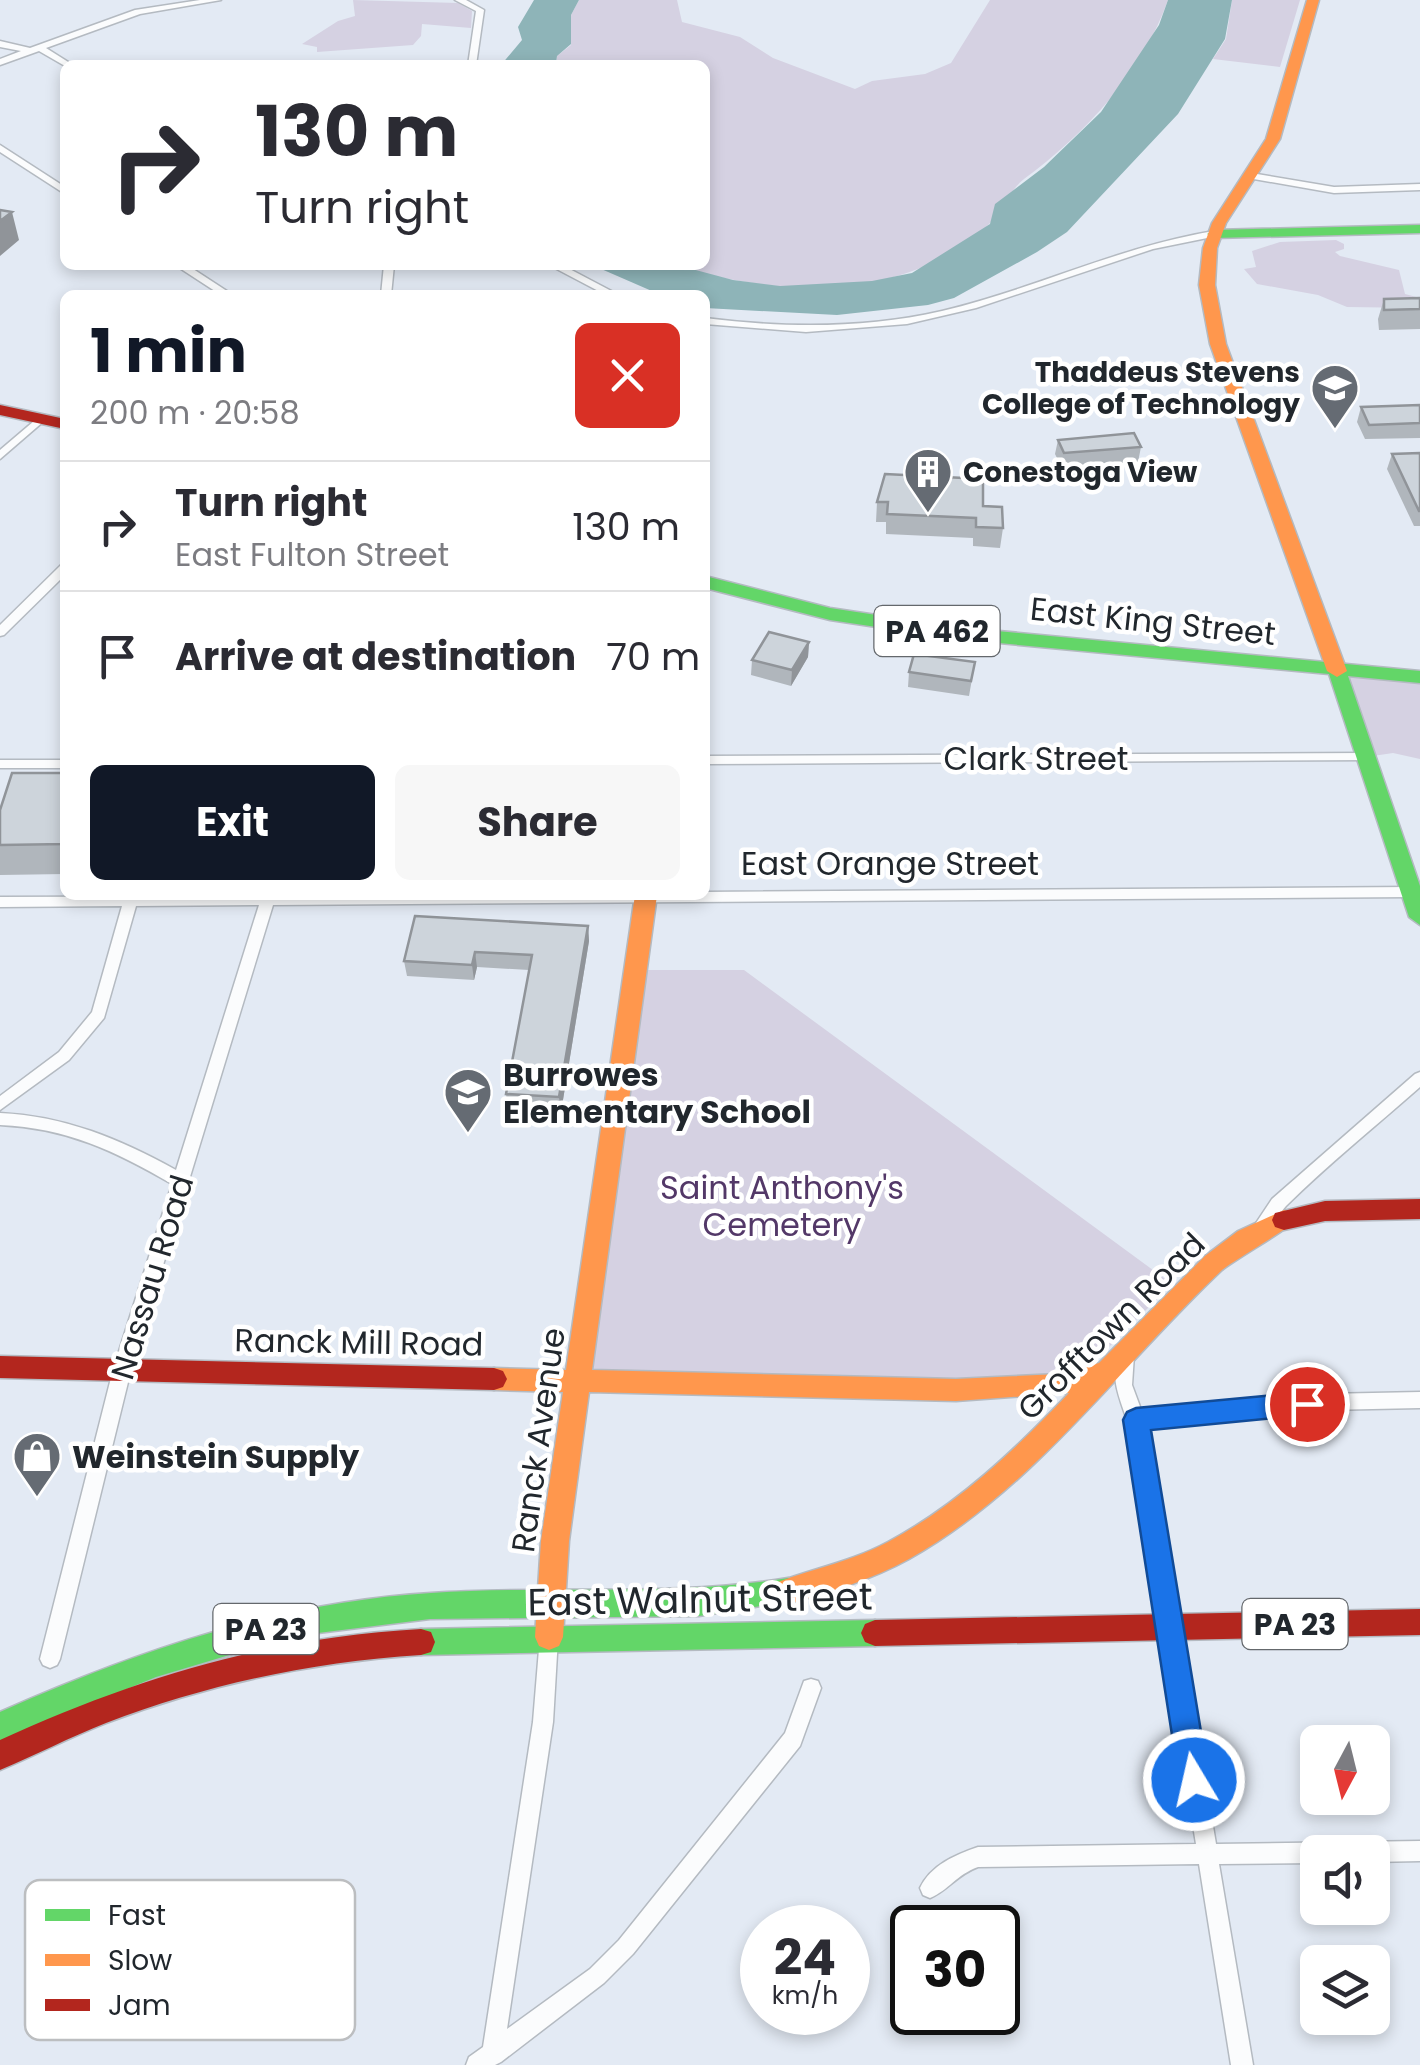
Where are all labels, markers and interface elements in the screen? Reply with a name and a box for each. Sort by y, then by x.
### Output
text: 130 m [255,82,458,181]
icon: right [90,100,220,230]
text: Turn right [255,176,469,239]
text: 1 min [90,309,247,393]
button: close [575,323,680,428]
place label: Thaddeus Stevens College of Technology [982,353,1300,424]
school or university icon: Thaddeus Stevens College of Technology [1309,362,1361,430]
text: 200 m · 20:58 [90,390,300,435]
building icon: Conestoga View [902,446,954,514]
place label: Conestoga View [963,453,1198,492]
text: Turn right [175,476,367,529]
icon: right [90,499,145,554]
text: 130 m [572,500,680,553]
text: East Fulton Street [175,532,449,577]
street label: East King Street [1028,586,1278,656]
road number: PA 462 [874,606,1000,656]
icon: arrive [90,629,145,684]
text: Arrive at destination [175,630,576,683]
text: 70 m [606,630,700,683]
street label: Clark Street [944,736,1128,781]
button: Exit [90,765,375,880]
button: Share [395,765,680,880]
street label: East Orange Street [741,841,1039,886]
place label: Burrowes Elementary School [503,1052,811,1134]
school or university icon: Burrowes Elementary School [442,1066,494,1134]
park label: Saint Anthony's Cemetery [660,1165,904,1247]
street label: Nassau Road [100,1169,204,1385]
street label: Grofftown Road [1007,1222,1215,1430]
street label: Ranck Mill Road [234,1317,484,1367]
street label: Ranck Avenue [500,1325,576,1555]
pin [1265,1362,1350,1447]
icon: arrive [1280,1377,1335,1432]
shop icon: Weinstein Supply [11,1430,63,1498]
place label: Weinstein Supply [72,1434,360,1479]
street label: East Walnut Street [527,1569,873,1629]
road number: PA 23 [1242,1599,1348,1649]
road number: PA 23 [214,1604,318,1654]
north arrow [1300,1725,1390,1815]
map controls [1300,1725,1390,2035]
position arrow [1142,1728,1246,1832]
button: sound [1300,1835,1390,1925]
legend [25,1880,355,2040]
text: Fast [108,1896,166,1935]
speed limit sign: 30 [890,1905,1020,2035]
text: 24 [774,1922,836,1993]
text: Slow [108,1941,172,1980]
button: layers [1300,1945,1390,2035]
text: km/h [772,1978,838,2013]
text: Jam [108,1986,171,2025]

